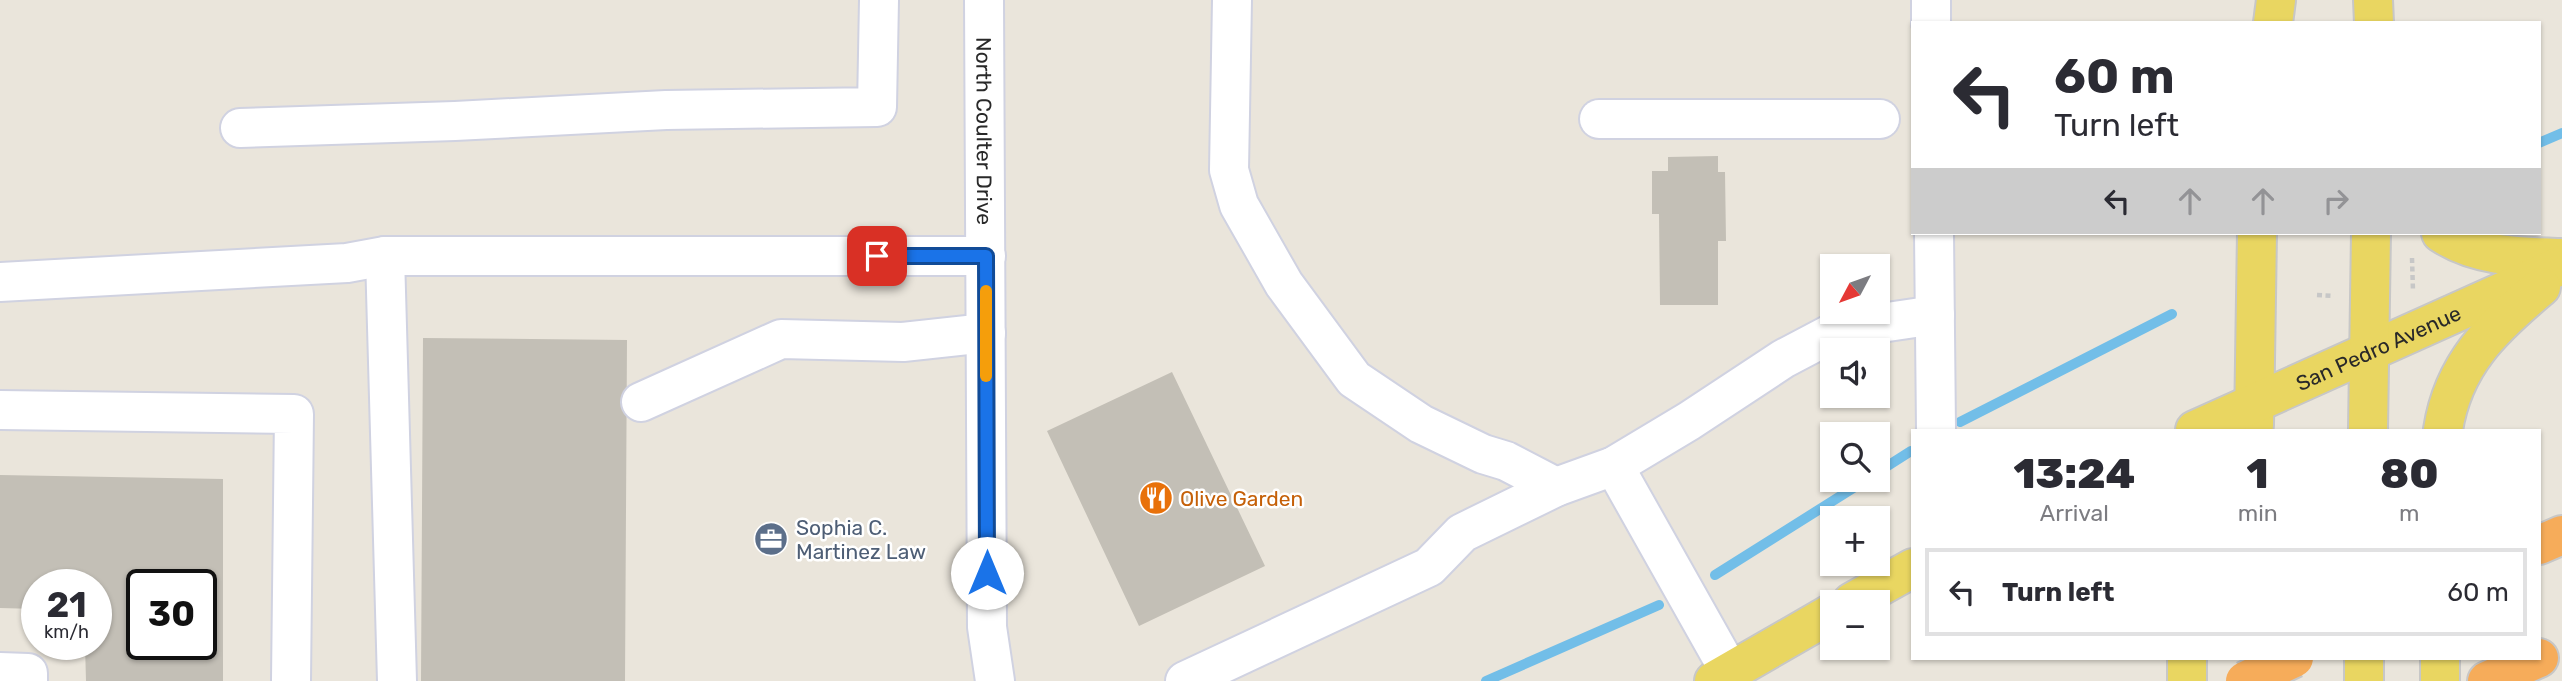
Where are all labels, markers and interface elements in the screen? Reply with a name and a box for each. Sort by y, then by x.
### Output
street label: North Coulter Drive [972,37,998,225]
text: 60 m [2054,47,2175,105]
icon: left [1939,49,2030,140]
text: Turn left [2054,106,2179,144]
icon: left [2098,182,2136,220]
icon: ahead [2171,182,2209,220]
icon: ahead [2244,182,2282,220]
icon: right [2317,182,2355,220]
pin [847,226,907,286]
icon: arrive [858,237,896,275]
north arrow [1820,254,1890,324]
map controls [1820,254,1890,660]
street label: San Pedro Avenue [2292,300,2465,396]
button: sound [1820,338,1890,408]
button: search [1820,422,1890,492]
text: 13:24 [2013,449,2135,499]
text: 1 [2247,449,2269,499]
text: 80 [2380,449,2439,499]
restaurant icon: Olive Garden [1137,479,1175,517]
place label: Olive Garden [1180,486,1303,511]
text: Arrival [2040,499,2109,527]
text: min [2238,499,2278,527]
text: m [2399,499,2420,527]
button: + [1820,506,1890,576]
place label: Sophia C. Martinez Law [796,515,926,564]
office icon: Sophia C. Martinez Law [752,520,790,558]
position arrow [950,536,1024,610]
speed limit sign: 30 [126,569,217,660]
icon: left [1943,573,1981,611]
text: Turn left [2002,577,2114,608]
text: 60 m [2447,577,2509,608]
text: 21 [46,584,87,626]
button: − [1820,590,1890,660]
text: km/h [44,621,89,643]

